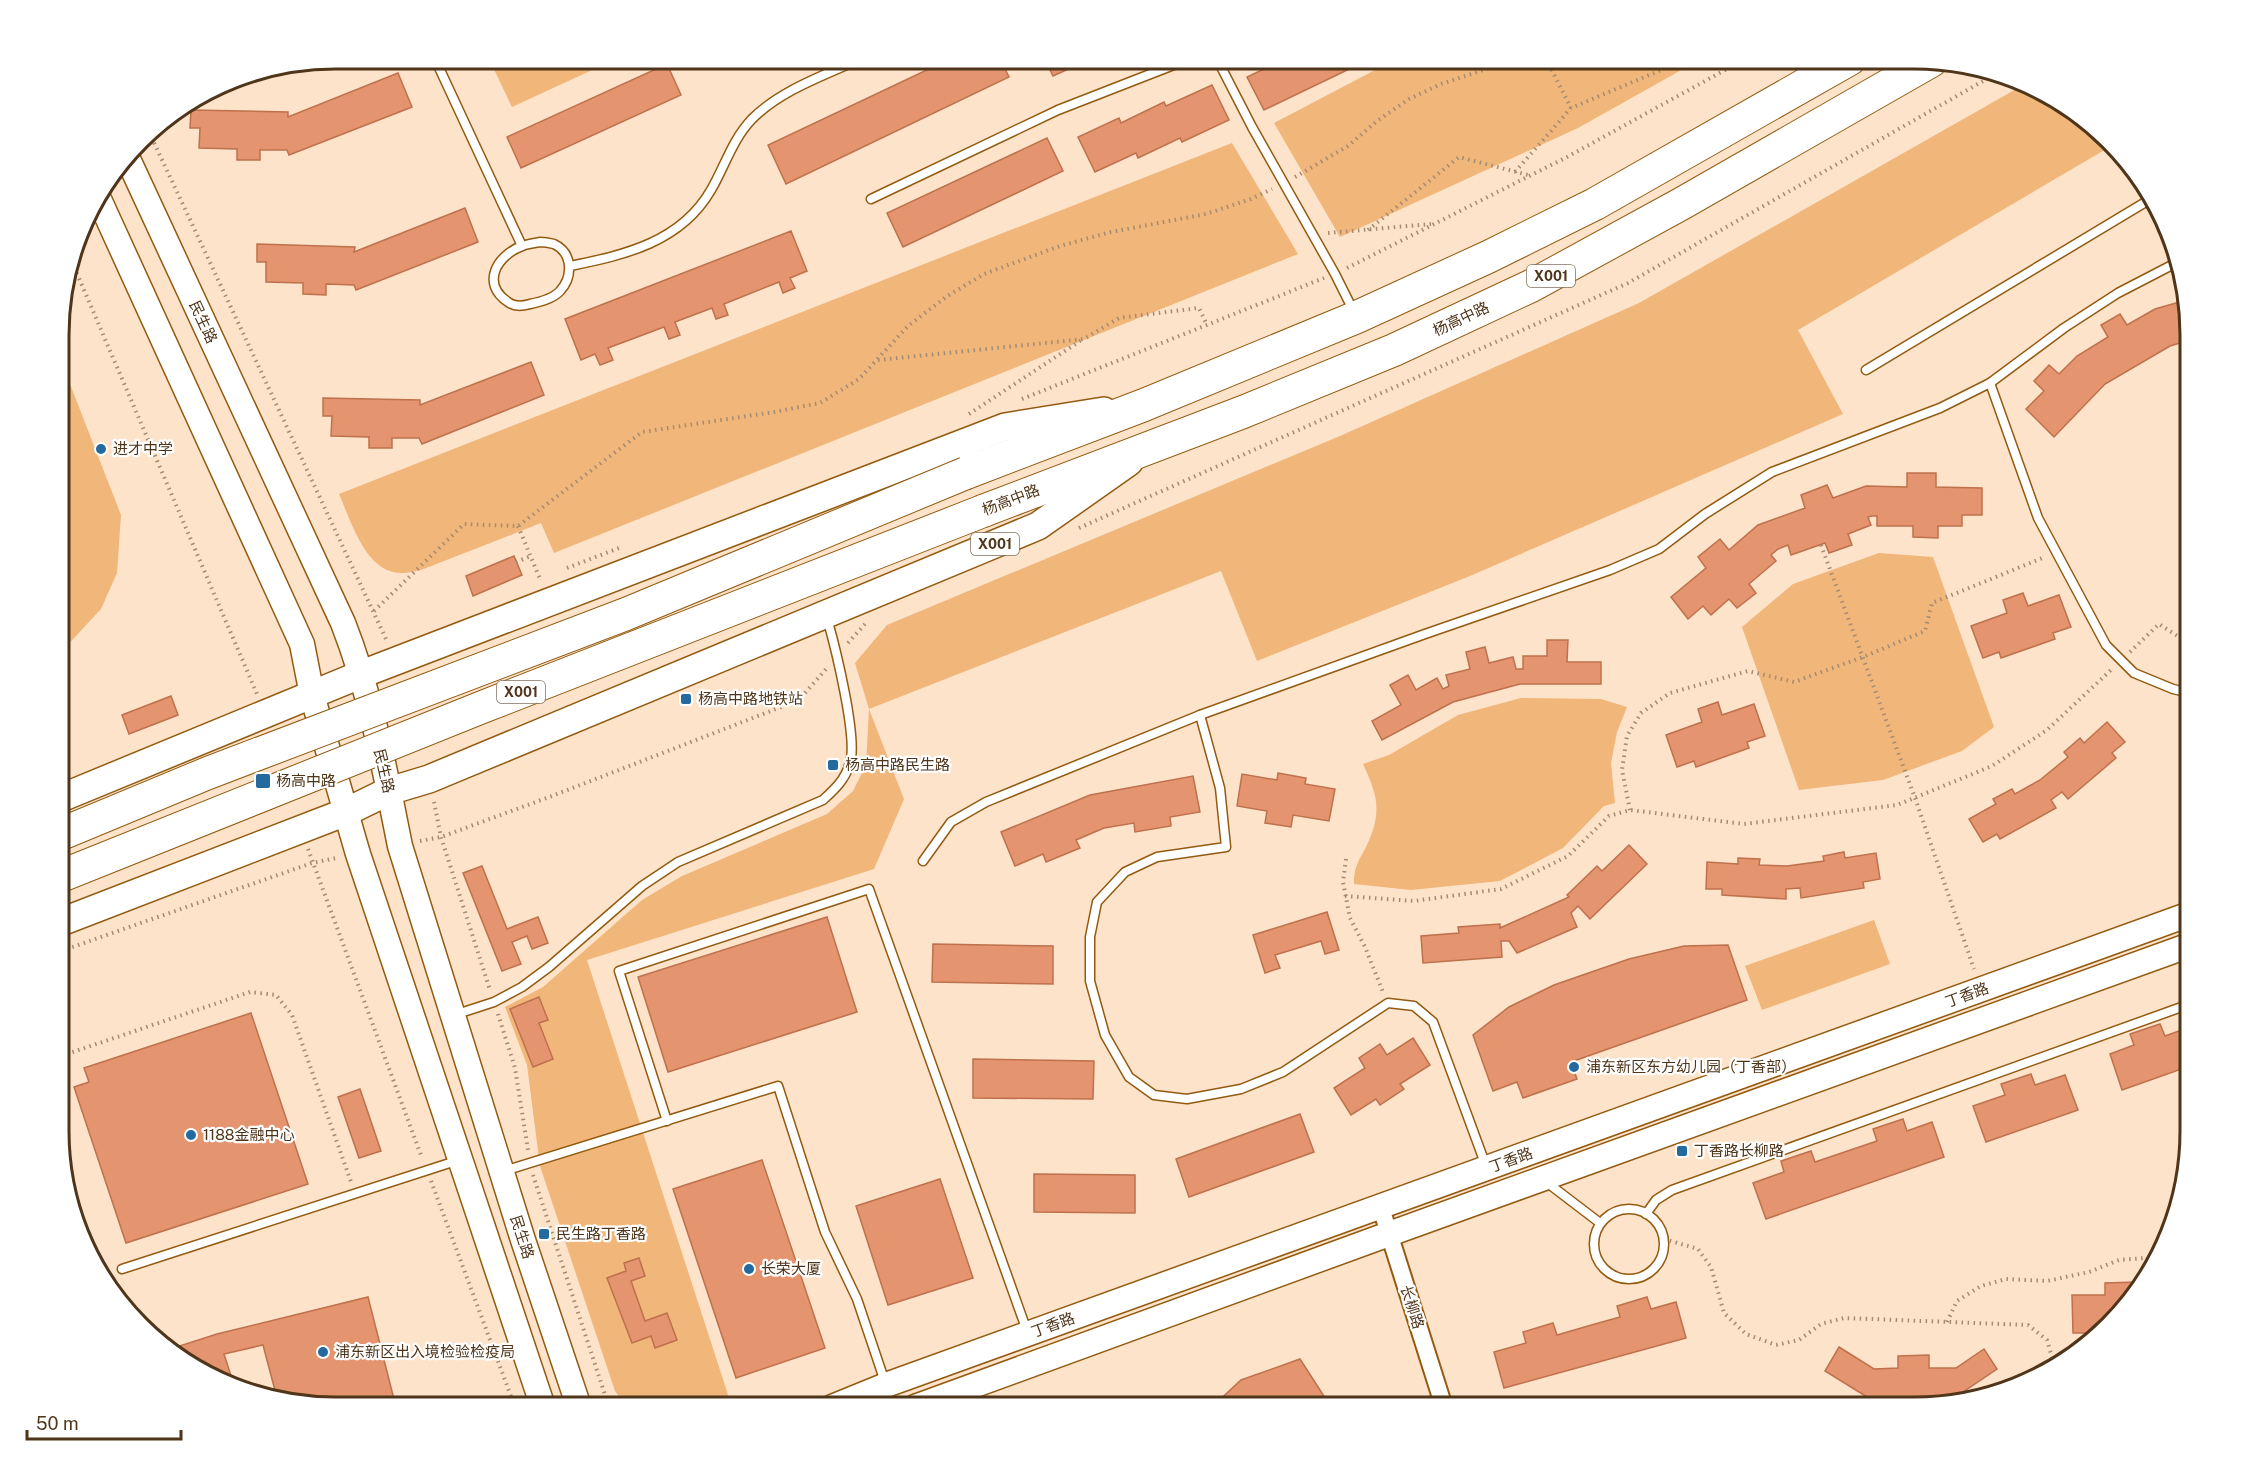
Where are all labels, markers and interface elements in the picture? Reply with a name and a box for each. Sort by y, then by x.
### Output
road number: X001 [1527,265,1575,287]
street label: 民生路 [186,298,221,346]
street label: 杨高中路 [1430,298,1492,339]
place label: 进才中学 [113,440,173,457]
marker: 进才中学 [94,442,108,456]
street label: 杨高中路 [980,481,1042,518]
road number: X001 [971,533,1019,555]
road number: X001 [497,681,545,703]
place label: 杨高中路地铁站 [698,690,803,707]
marker: 杨高中路地铁站 [679,692,693,706]
street label: 民生路 [371,747,398,795]
place label: 杨高中路民生路 [845,756,950,773]
marker: 杨高中路民生路 [826,758,840,772]
marker: 杨高中路 [254,772,272,790]
place label: 杨高中路 [276,772,336,789]
street label: 丁香路 [1943,979,1991,1010]
place label: 浦东新区东方幼儿园（丁香部） [1586,1058,1796,1075]
marker: 浦东新区东方幼儿园（丁香部） [1567,1060,1581,1074]
place label: 1188金融中心 [203,1126,295,1143]
marker: 1188金融中心 [184,1128,198,1142]
place label: 丁香路长柳路 [1694,1142,1784,1159]
street label: 丁香路 [1487,1144,1535,1175]
marker: 丁香路长柳路 [1675,1144,1689,1158]
street label: 民生路 [507,1213,538,1261]
place label: 民生路丁香路 [556,1225,646,1242]
marker: 民生路丁香路 [537,1227,551,1241]
place label: 长荣大厦 [761,1260,821,1277]
marker: 长荣大厦 [742,1262,756,1276]
street label: 长柳路 [1397,1283,1428,1331]
street label: 丁香路 [1029,1309,1077,1340]
place label: 浦东新区出入境检验检疫局 [335,1343,515,1360]
marker: 浦东新区出入境检验检疫局 [316,1345,330,1359]
scale bar [27,1403,182,1441]
text: 50 m [36,1413,79,1434]

